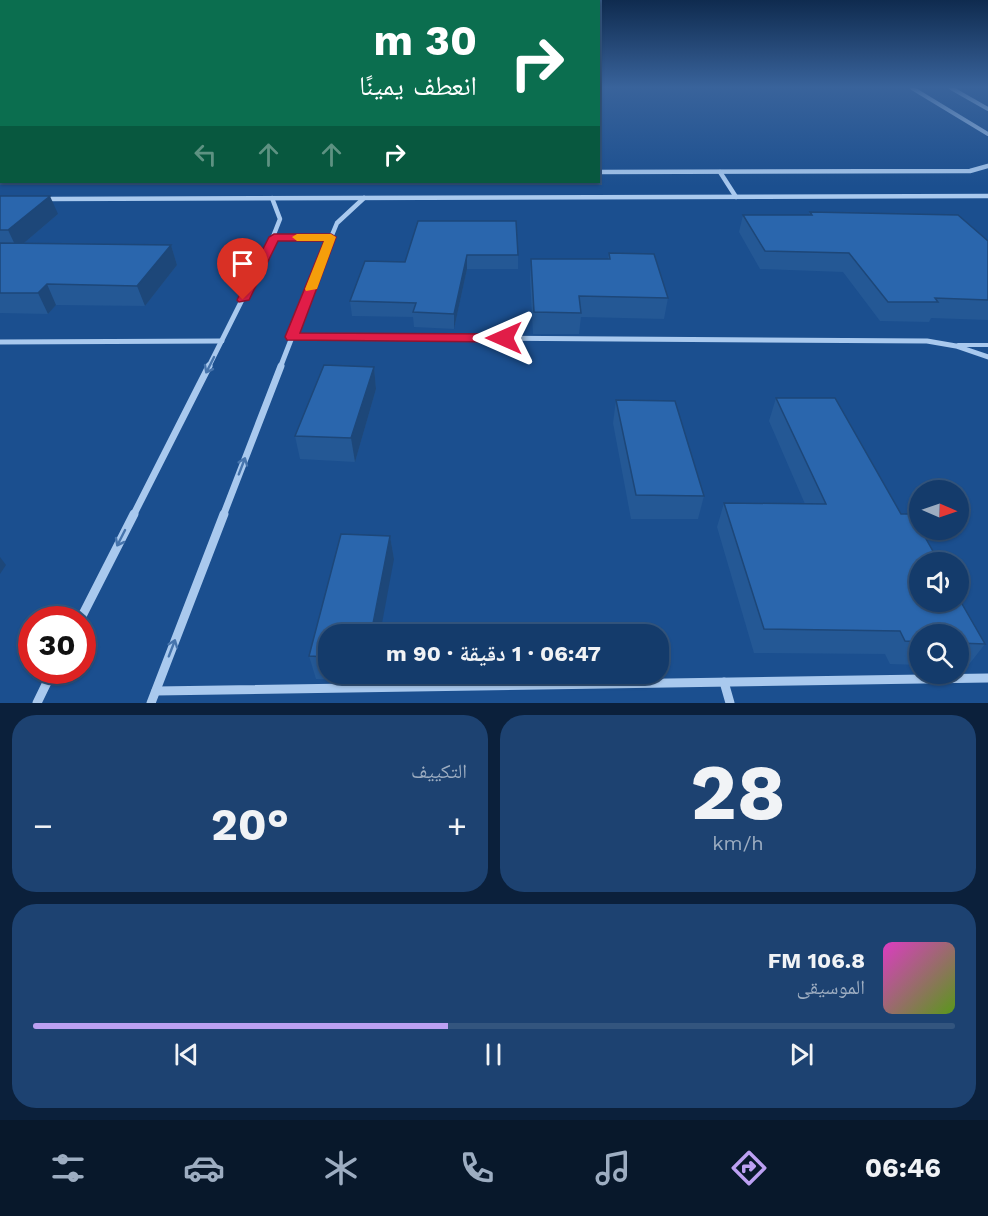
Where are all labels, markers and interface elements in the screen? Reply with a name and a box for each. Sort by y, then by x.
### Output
text: 30 m [373,16,477,65]
icon: right [498,24,576,102]
text: انعطف يمينًا [359,70,477,102]
icon: left [189,138,222,171]
icon: ahead [252,138,285,171]
icon: ahead [315,138,348,171]
icon: right [378,138,411,171]
pin [217,238,268,300]
icon: arrive [226,247,259,280]
position arrow [472,306,536,370]
one-way arrow [204,356,216,373]
one-way arrow [237,458,248,476]
north arrow [909,480,969,540]
map controls [909,480,969,684]
one-way arrow [115,529,126,547]
button: sound [909,552,969,612]
speed limit sign: 30 [18,606,96,684]
button: search [909,624,969,684]
one-way arrow [167,640,178,658]
text: 06:47 · 1 دقيقة · 90 m [386,641,601,666]
text: 28 [690,746,786,838]
text: التكييف [411,759,467,783]
text: 20° [211,798,289,851]
text: − [33,806,53,845]
text: + [447,806,467,845]
text: km/h [712,831,764,855]
text: 106.8 FM [768,948,865,973]
text: الموسيقى [797,975,865,999]
icon: previous [170,1038,203,1071]
icon: pause [477,1038,510,1071]
icon: next [785,1038,818,1071]
icon: filters [47,1147,89,1189]
icon: car [183,1147,225,1189]
icon: climate [320,1147,362,1189]
icon: phone [456,1147,498,1189]
icon: music [592,1147,634,1189]
icon: directions [728,1147,770,1189]
text: 06:46 [865,1152,941,1184]

